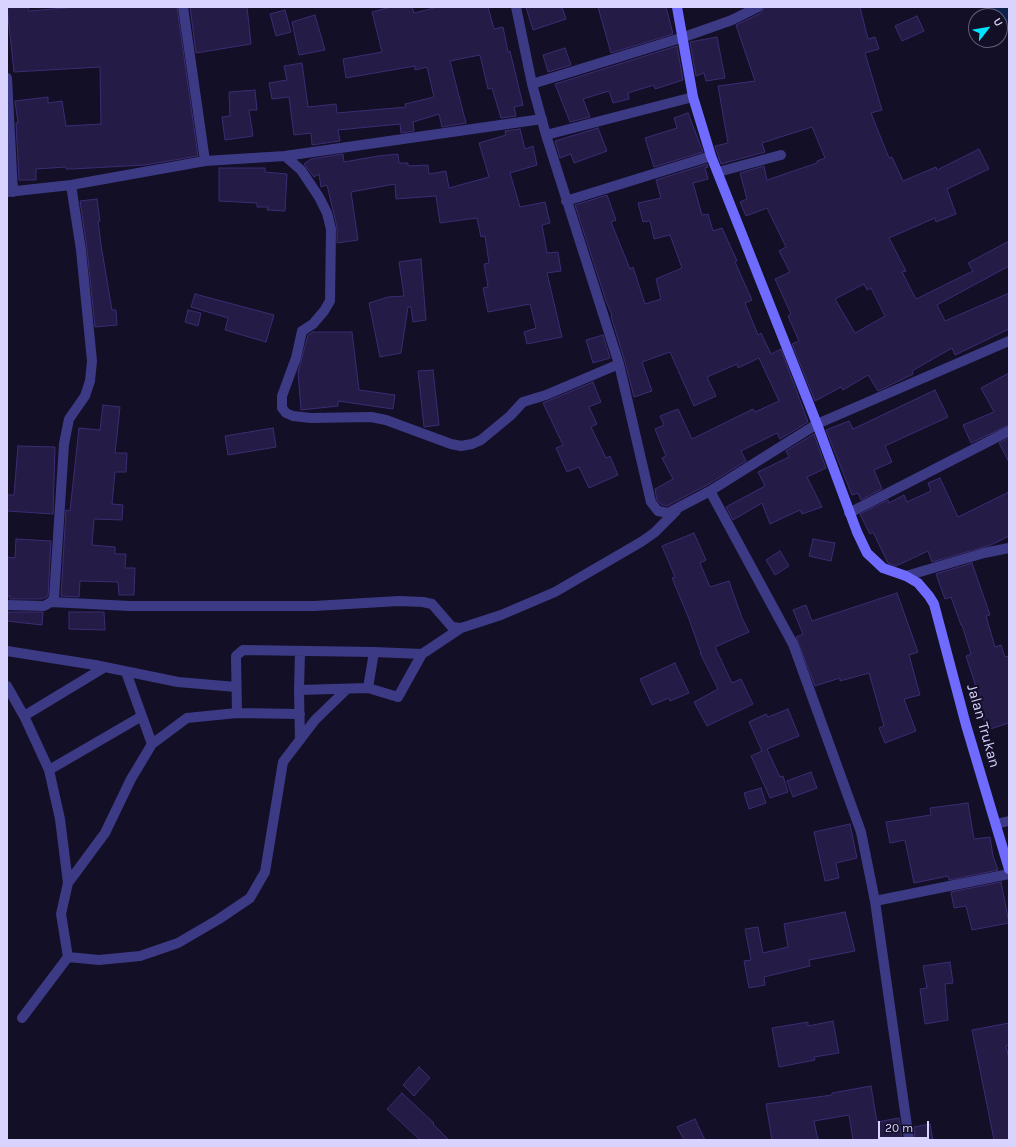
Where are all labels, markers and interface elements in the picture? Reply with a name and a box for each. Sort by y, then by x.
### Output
north arrow [968,8,1008,48]
text: U [990,15,1005,29]
street label: Jalan Trukan [962,682,1004,770]
scale bar [880,1113,931,1139]
text: 20 m [885,1121,913,1135]

